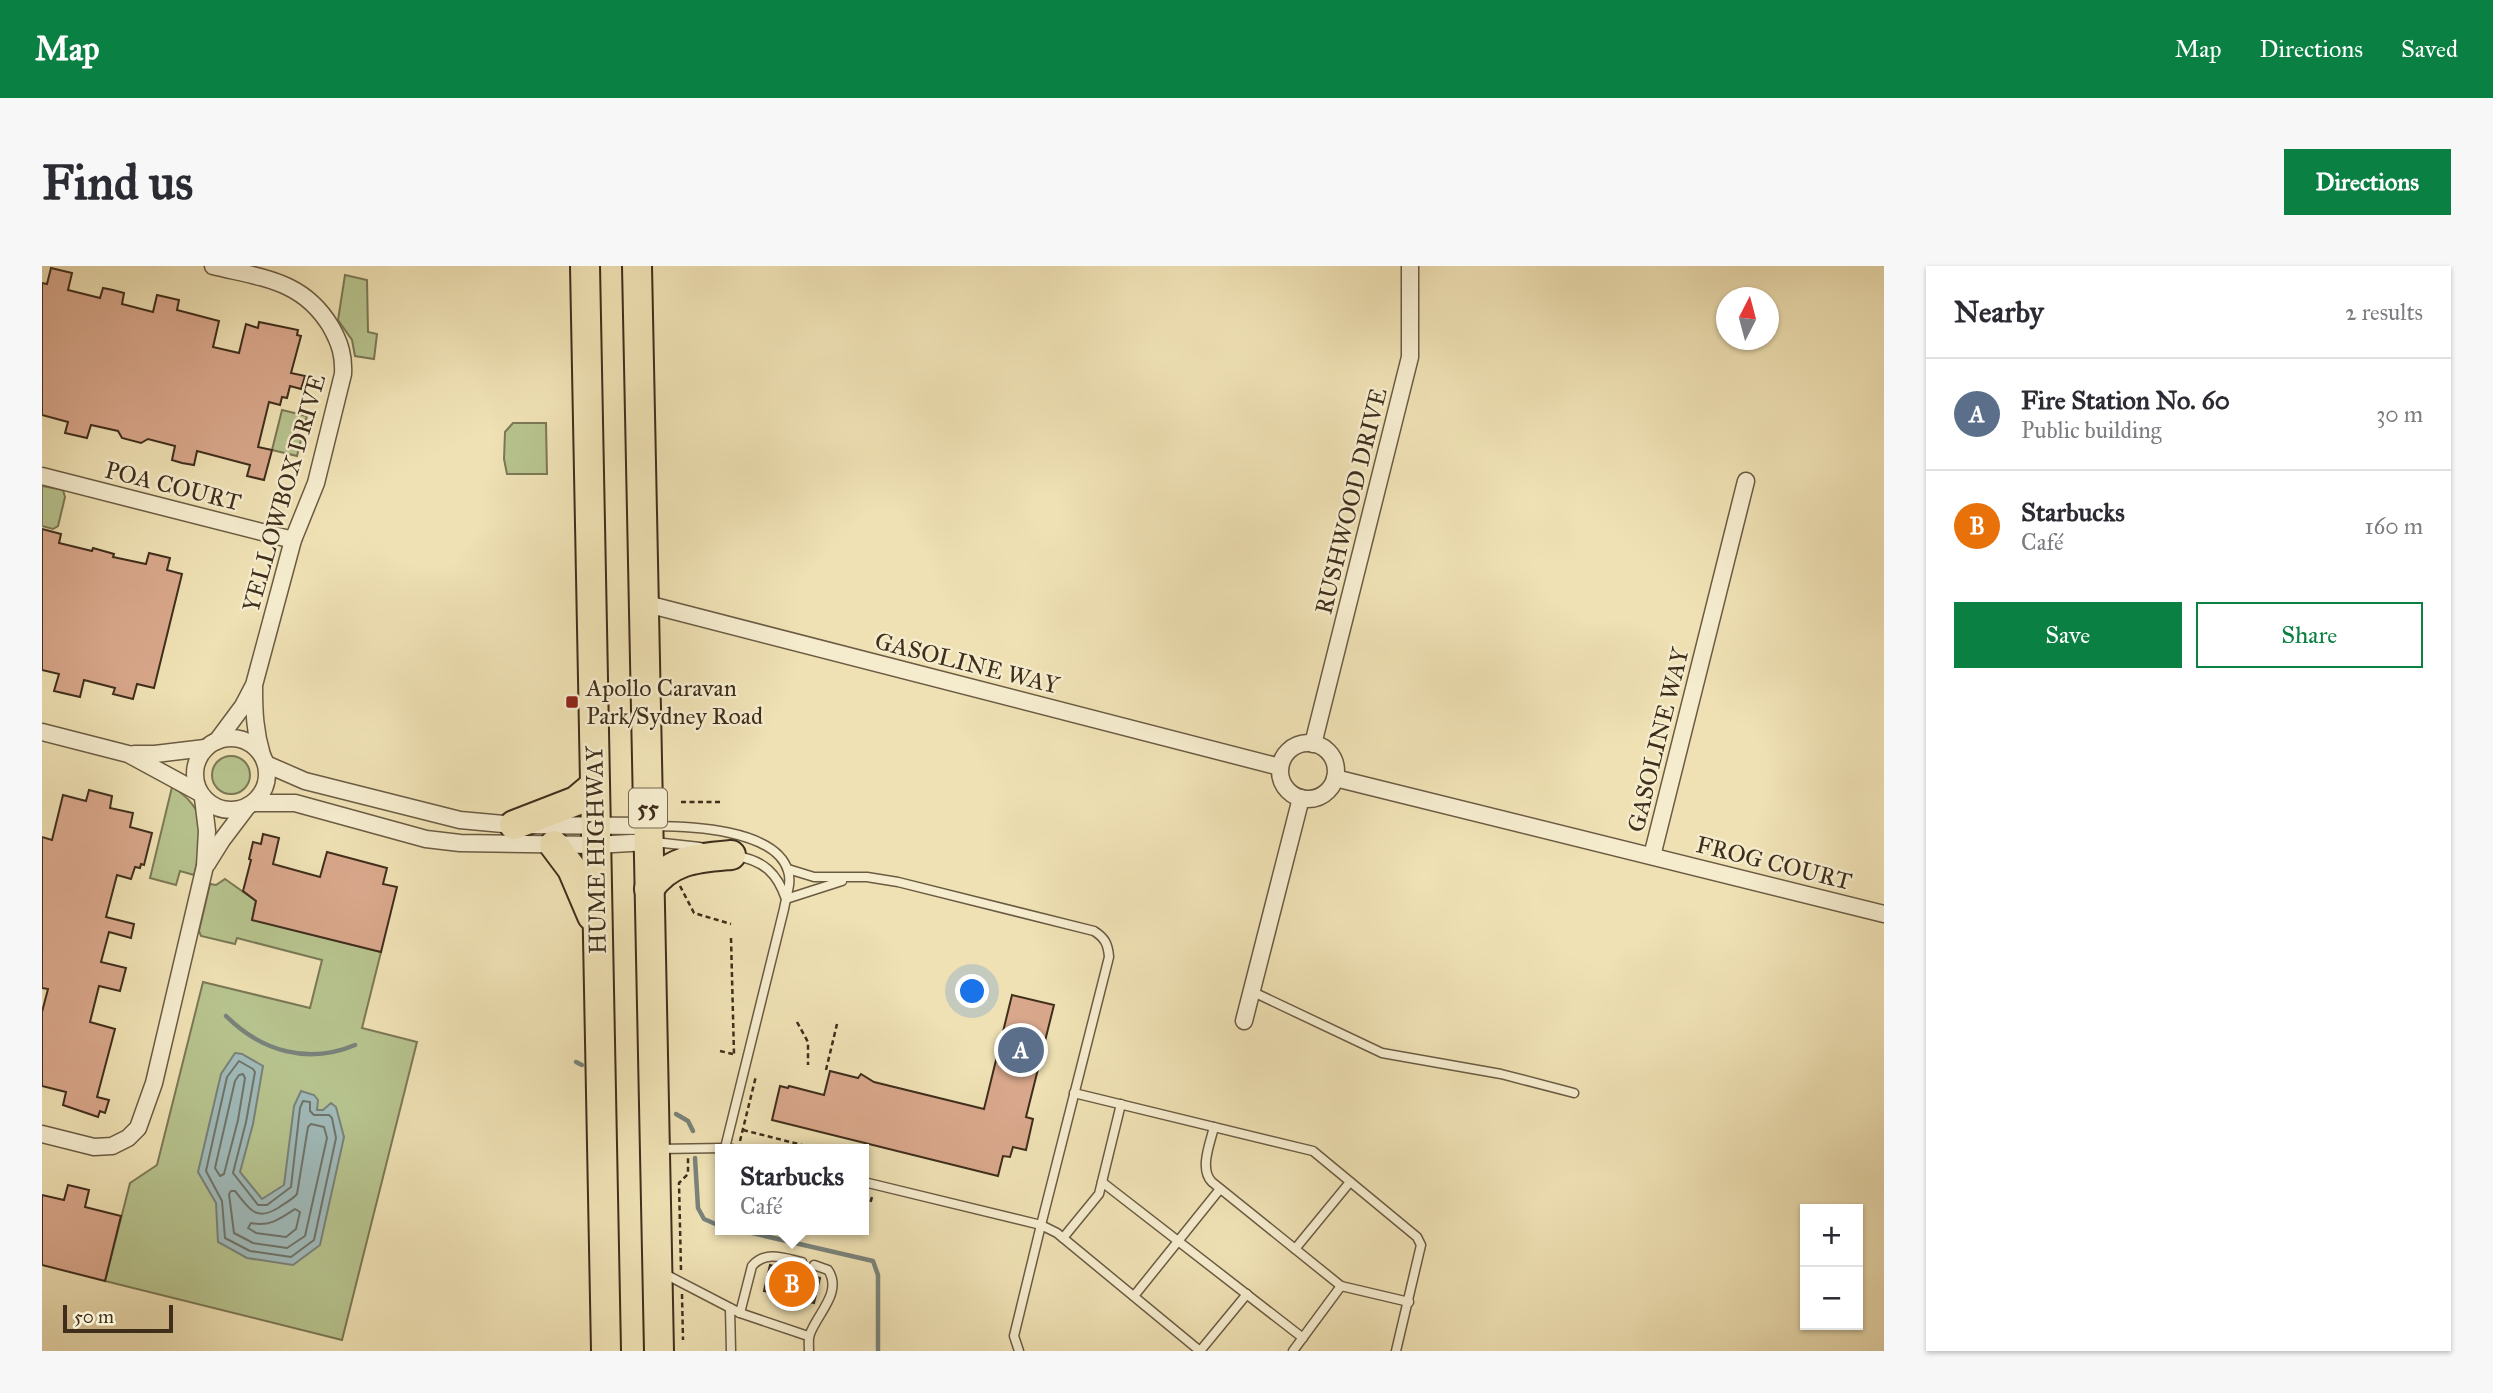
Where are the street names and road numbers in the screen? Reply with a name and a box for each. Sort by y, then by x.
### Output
street label: YELLOWBOX DRIVE [236,371,332,615]
street label: RUSHWOOD DRIVE [1308,385,1394,617]
street label: POA COURT [102,455,244,517]
street label: GASOLINE WAY [872,626,1063,701]
street label: GASOLINE WAY [1621,644,1696,835]
street label: HUME HIGHWAY [579,745,613,954]
road number: 55 [629,788,667,828]
street label: FROG COURT [1693,829,1855,897]

